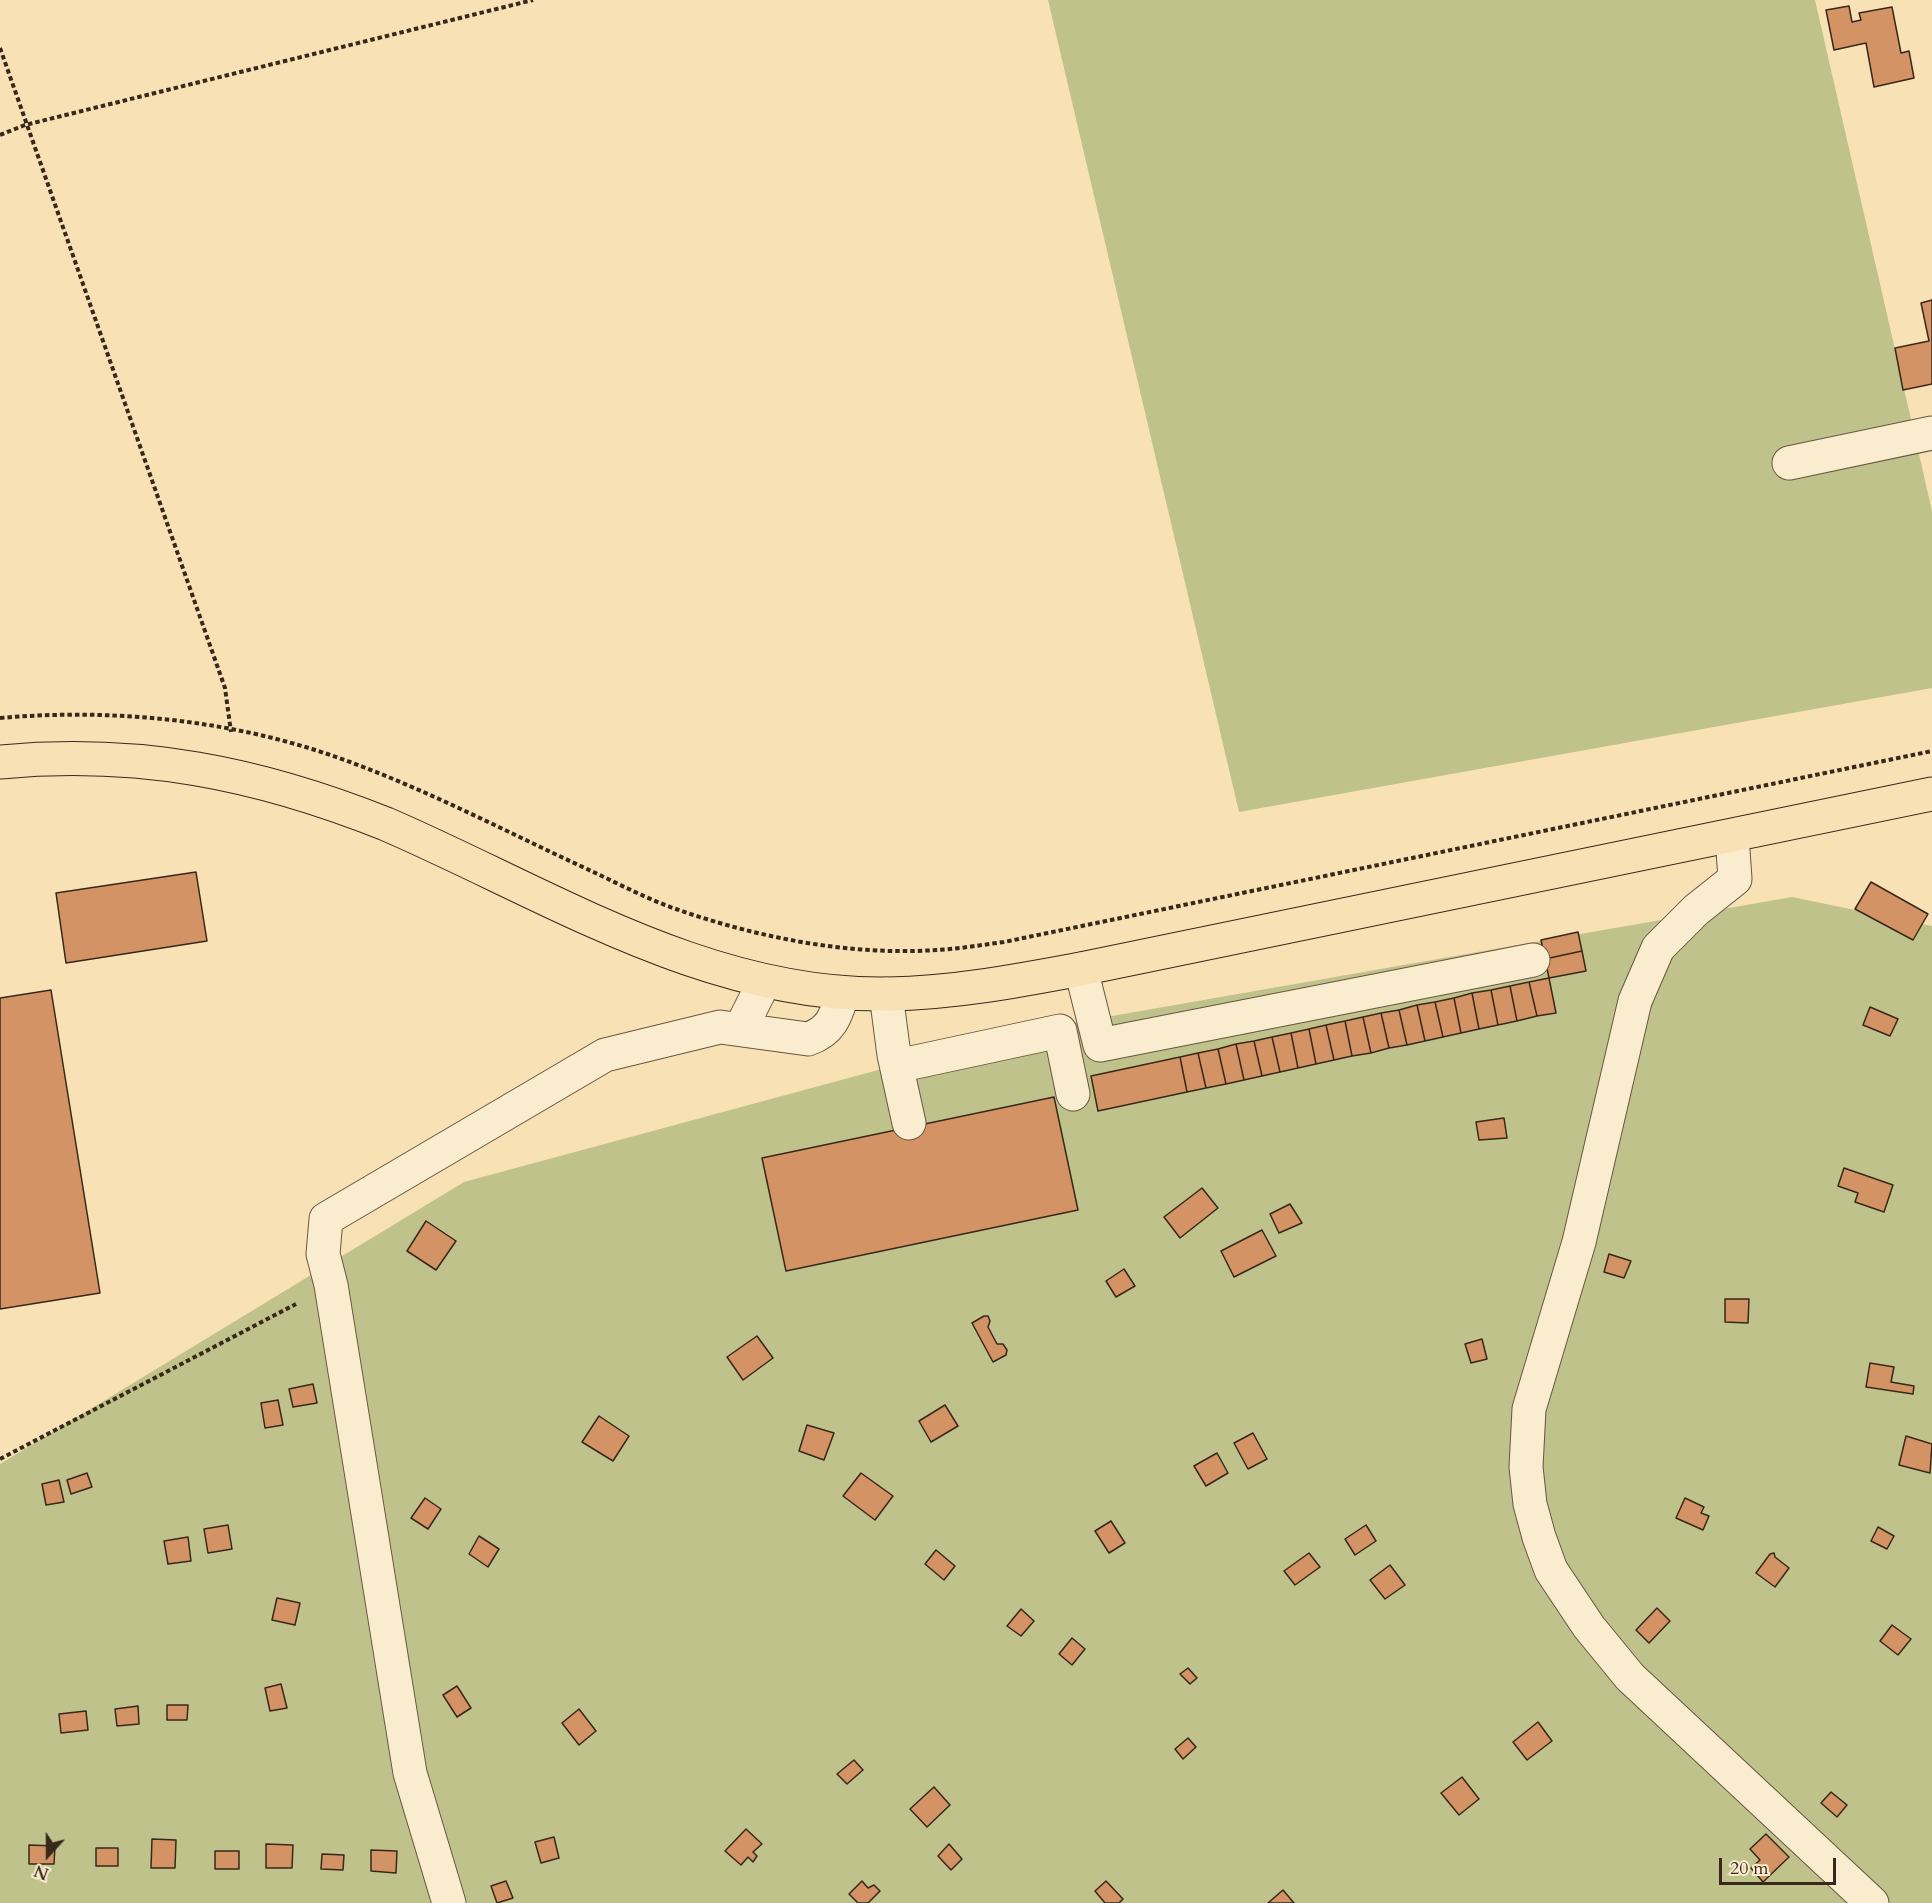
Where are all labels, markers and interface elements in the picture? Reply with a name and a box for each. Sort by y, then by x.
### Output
north arrow [18,1825,78,1885]
scale bar [1722,1846,1839,1884]
text: 20 m [1730,1856,1769,1881]
text: N [31,1859,52,1885]

